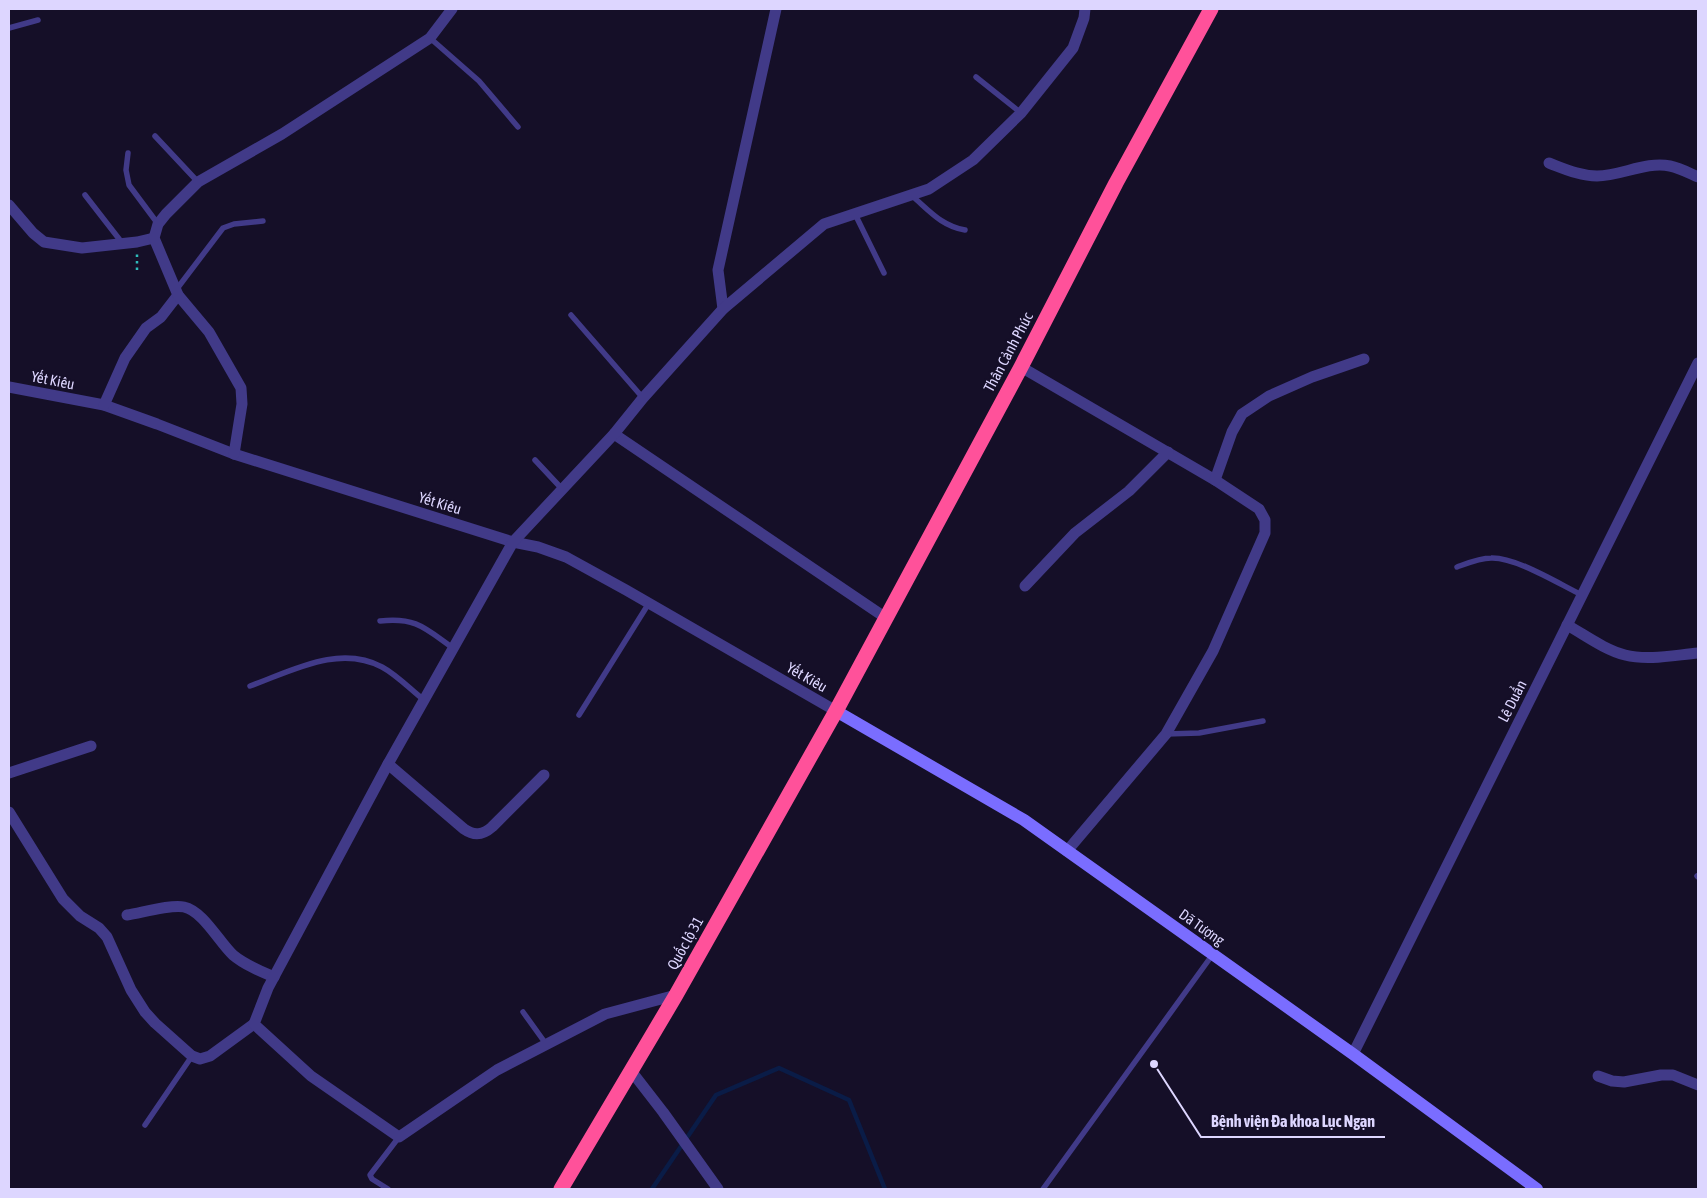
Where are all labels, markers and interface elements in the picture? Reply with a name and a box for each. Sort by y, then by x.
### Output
street label: Thân Cảnh Phúc [980,309,1036,395]
street label: Yết Kiêu [30,367,76,393]
street label: Yết Kiêu [417,488,463,518]
street label: Yết Kiêu [784,659,830,695]
street label: Lê Duẩn [1494,677,1530,725]
street label: Dã Tượng [1176,905,1228,949]
street label: Quốc lộ 31 [664,914,706,972]
callout: Bệnh viện Đa khoa Lục Ngạn [1201,1106,1385,1137]
text: Bệnh viện Đa khoa Lục Ngạn [1211,1112,1375,1130]

